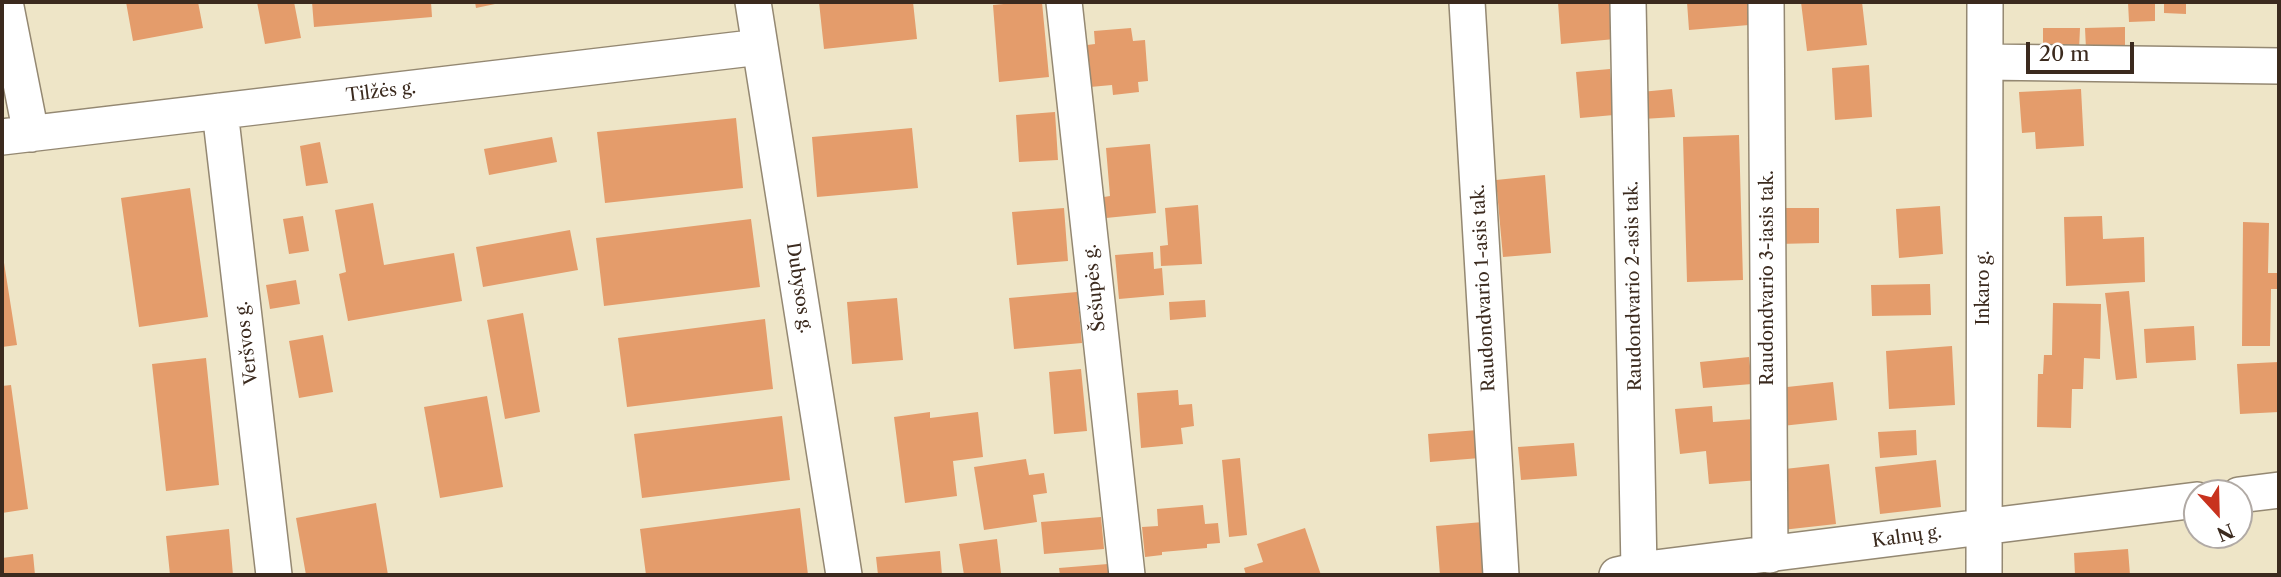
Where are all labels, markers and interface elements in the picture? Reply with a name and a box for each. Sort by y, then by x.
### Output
scale bar [2029,28,2138,72]
text: 20 m [2039,41,2090,66]
street label: Tilžės g. [345,77,417,107]
street label: Raudondvario 3-iasis tak. [1757,170,1779,386]
street label: Raudondvario 2-asis tak. [1621,181,1647,391]
street label: Raudondvario 1-asis tak. [1468,184,1500,392]
street label: Dubysos g. [781,241,817,335]
street label: Šešupės g. [1080,243,1110,333]
street label: Inkaro g. [1973,251,1995,325]
street label: Veršvos g. [231,300,263,386]
north arrow [2183,479,2253,549]
text: N [2213,518,2237,546]
street label: Kalnų g. [1871,521,1943,553]

